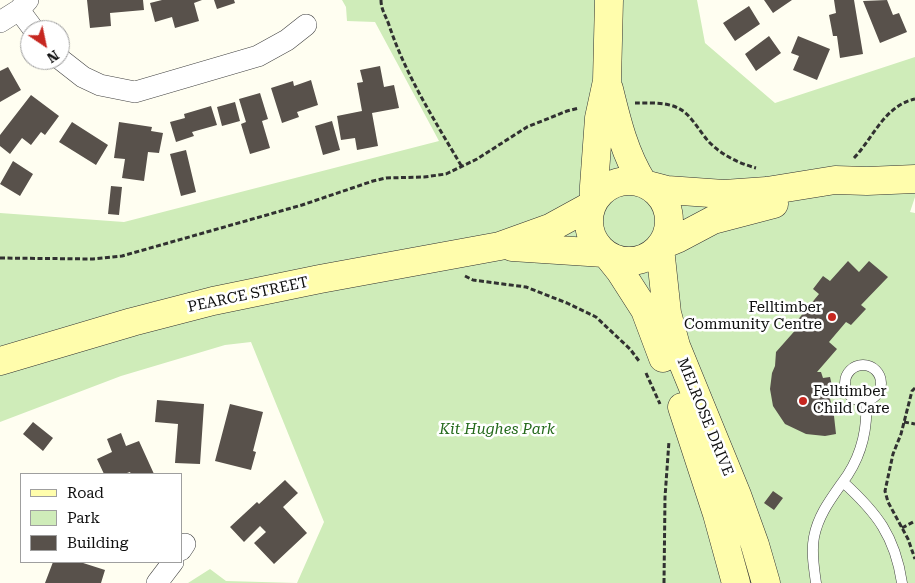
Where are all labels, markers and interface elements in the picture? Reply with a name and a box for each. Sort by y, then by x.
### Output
north arrow [20,20,70,70]
text: N [44,47,62,66]
street label: PEARCE STREET [186,273,310,317]
place label: Felltimber Community Centre [684,299,822,334]
marker: Felltimber Community Centre [826,311,838,323]
street label: MELROSE DRIVE [673,355,737,479]
place label: Felltimber Child Care [813,383,889,418]
marker: Felltimber Child Care [797,395,809,407]
park label: Kit Hughes Park [439,421,555,439]
legend [20,473,182,563]
text: Road [67,484,104,502]
text: Park [67,509,100,527]
text: Building [67,534,128,552]

